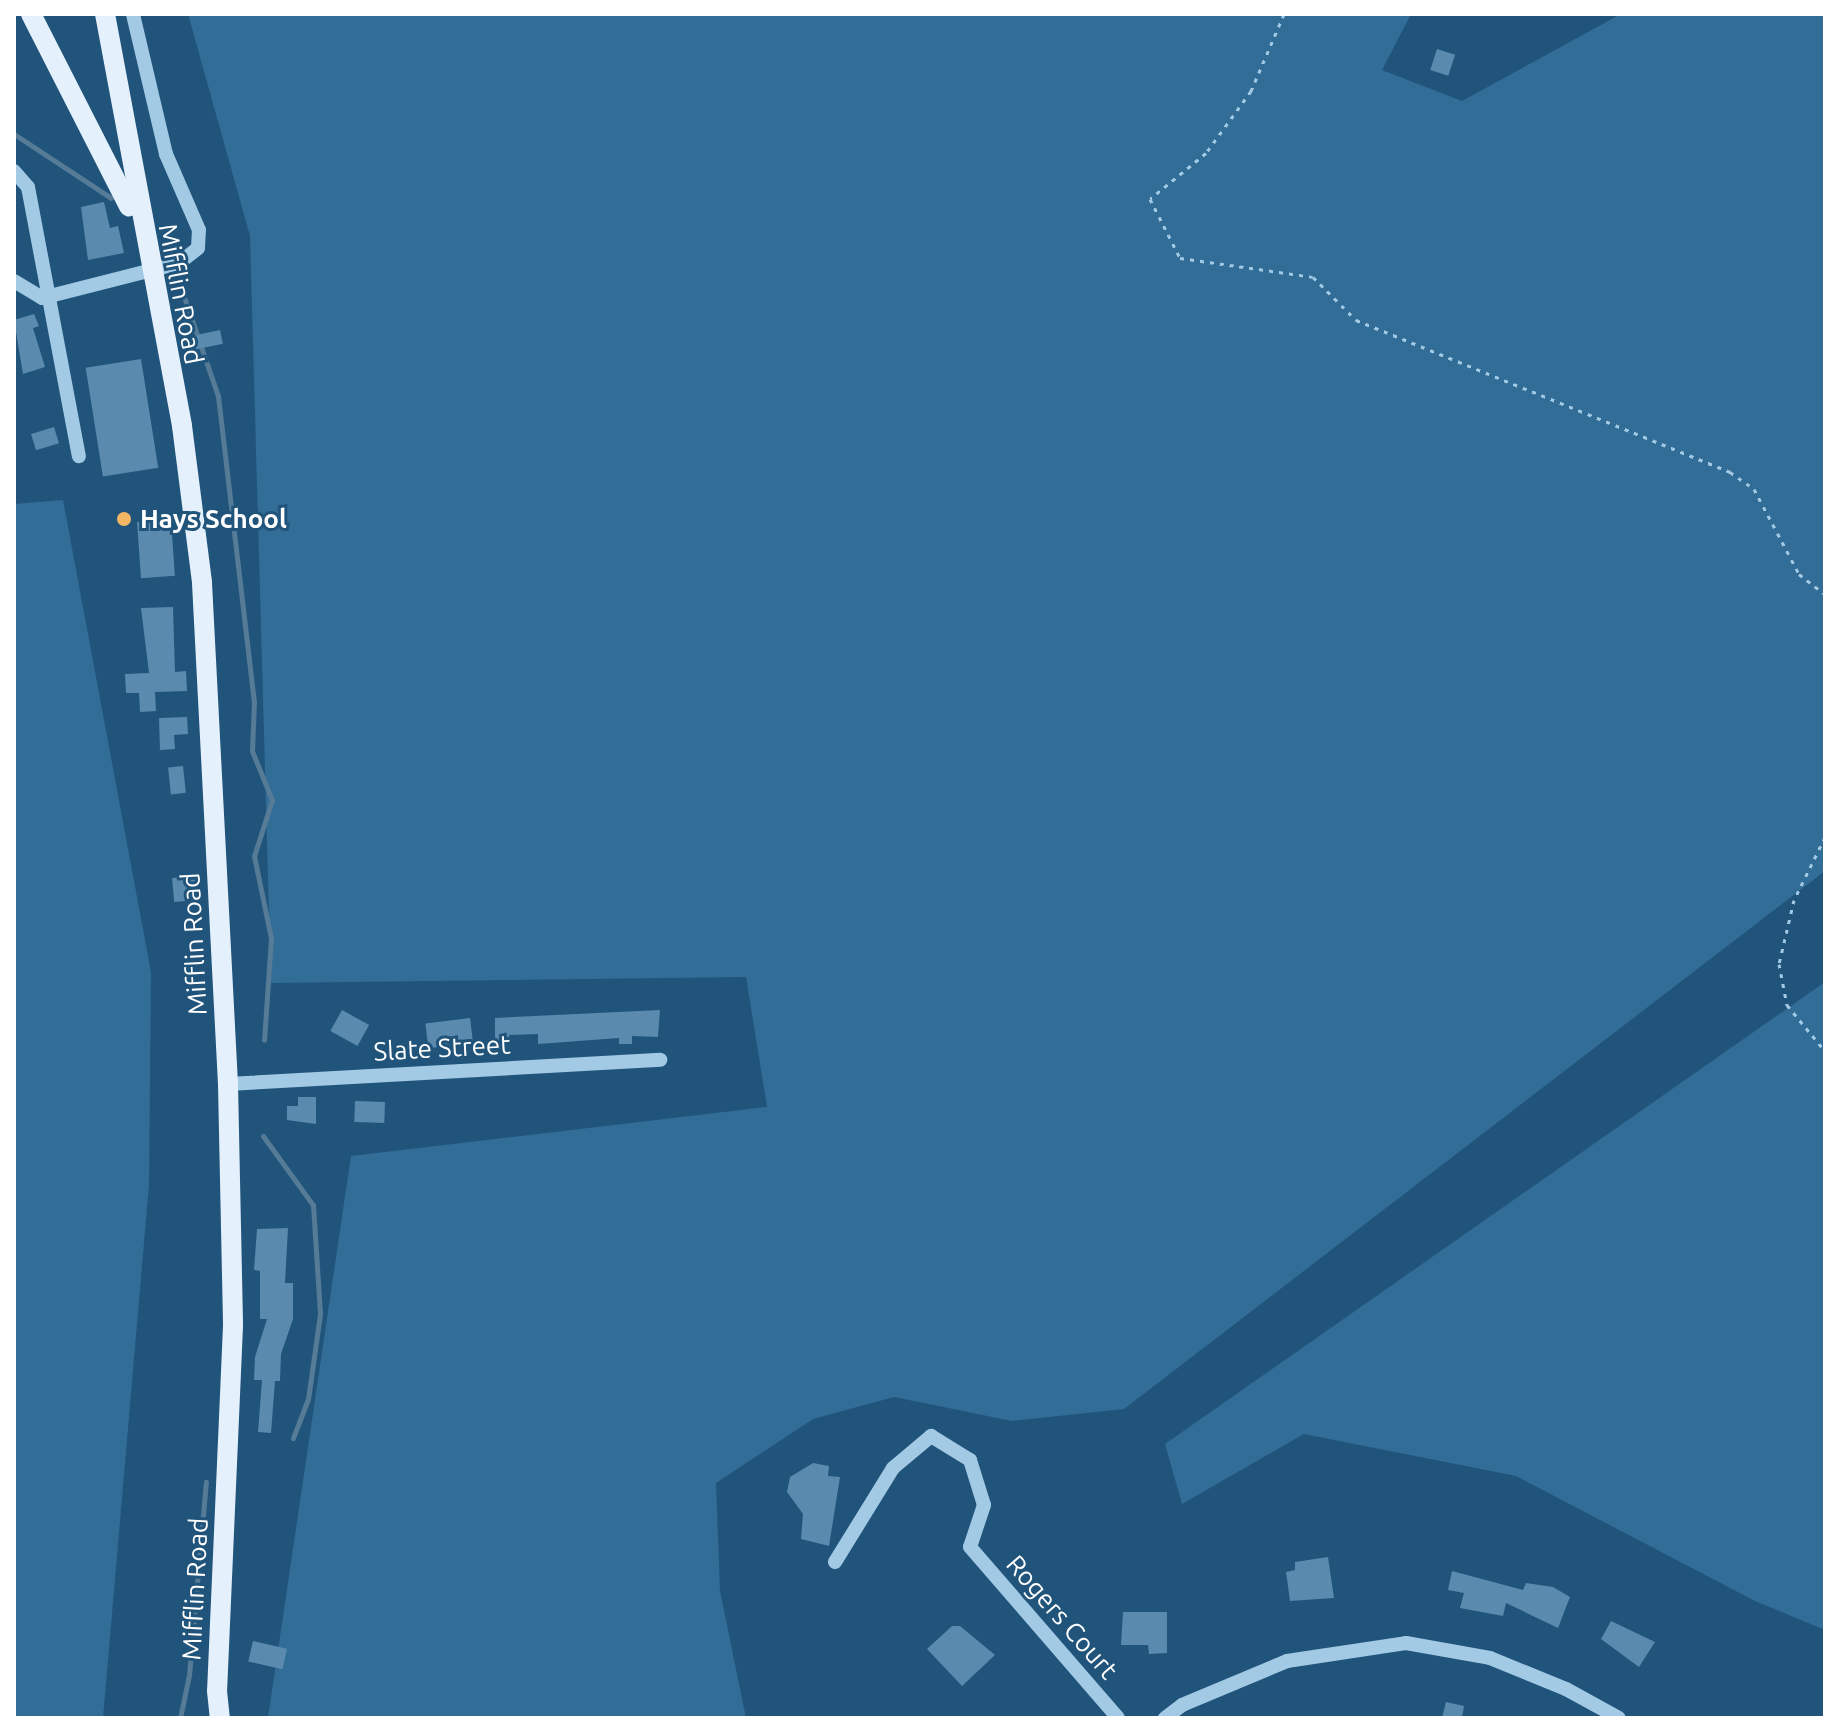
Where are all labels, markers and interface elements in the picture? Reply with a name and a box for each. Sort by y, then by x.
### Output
street label: Mifflin Road [152,221,210,367]
place label: Hays School [140,503,287,535]
marker: Hays School [115,510,133,528]
street label: Mifflin Road [175,872,213,1016]
street label: Slate Street [373,1029,511,1067]
street label: Mifflin Road [176,1517,214,1661]
street label: Rogers Court [1000,1549,1124,1685]

